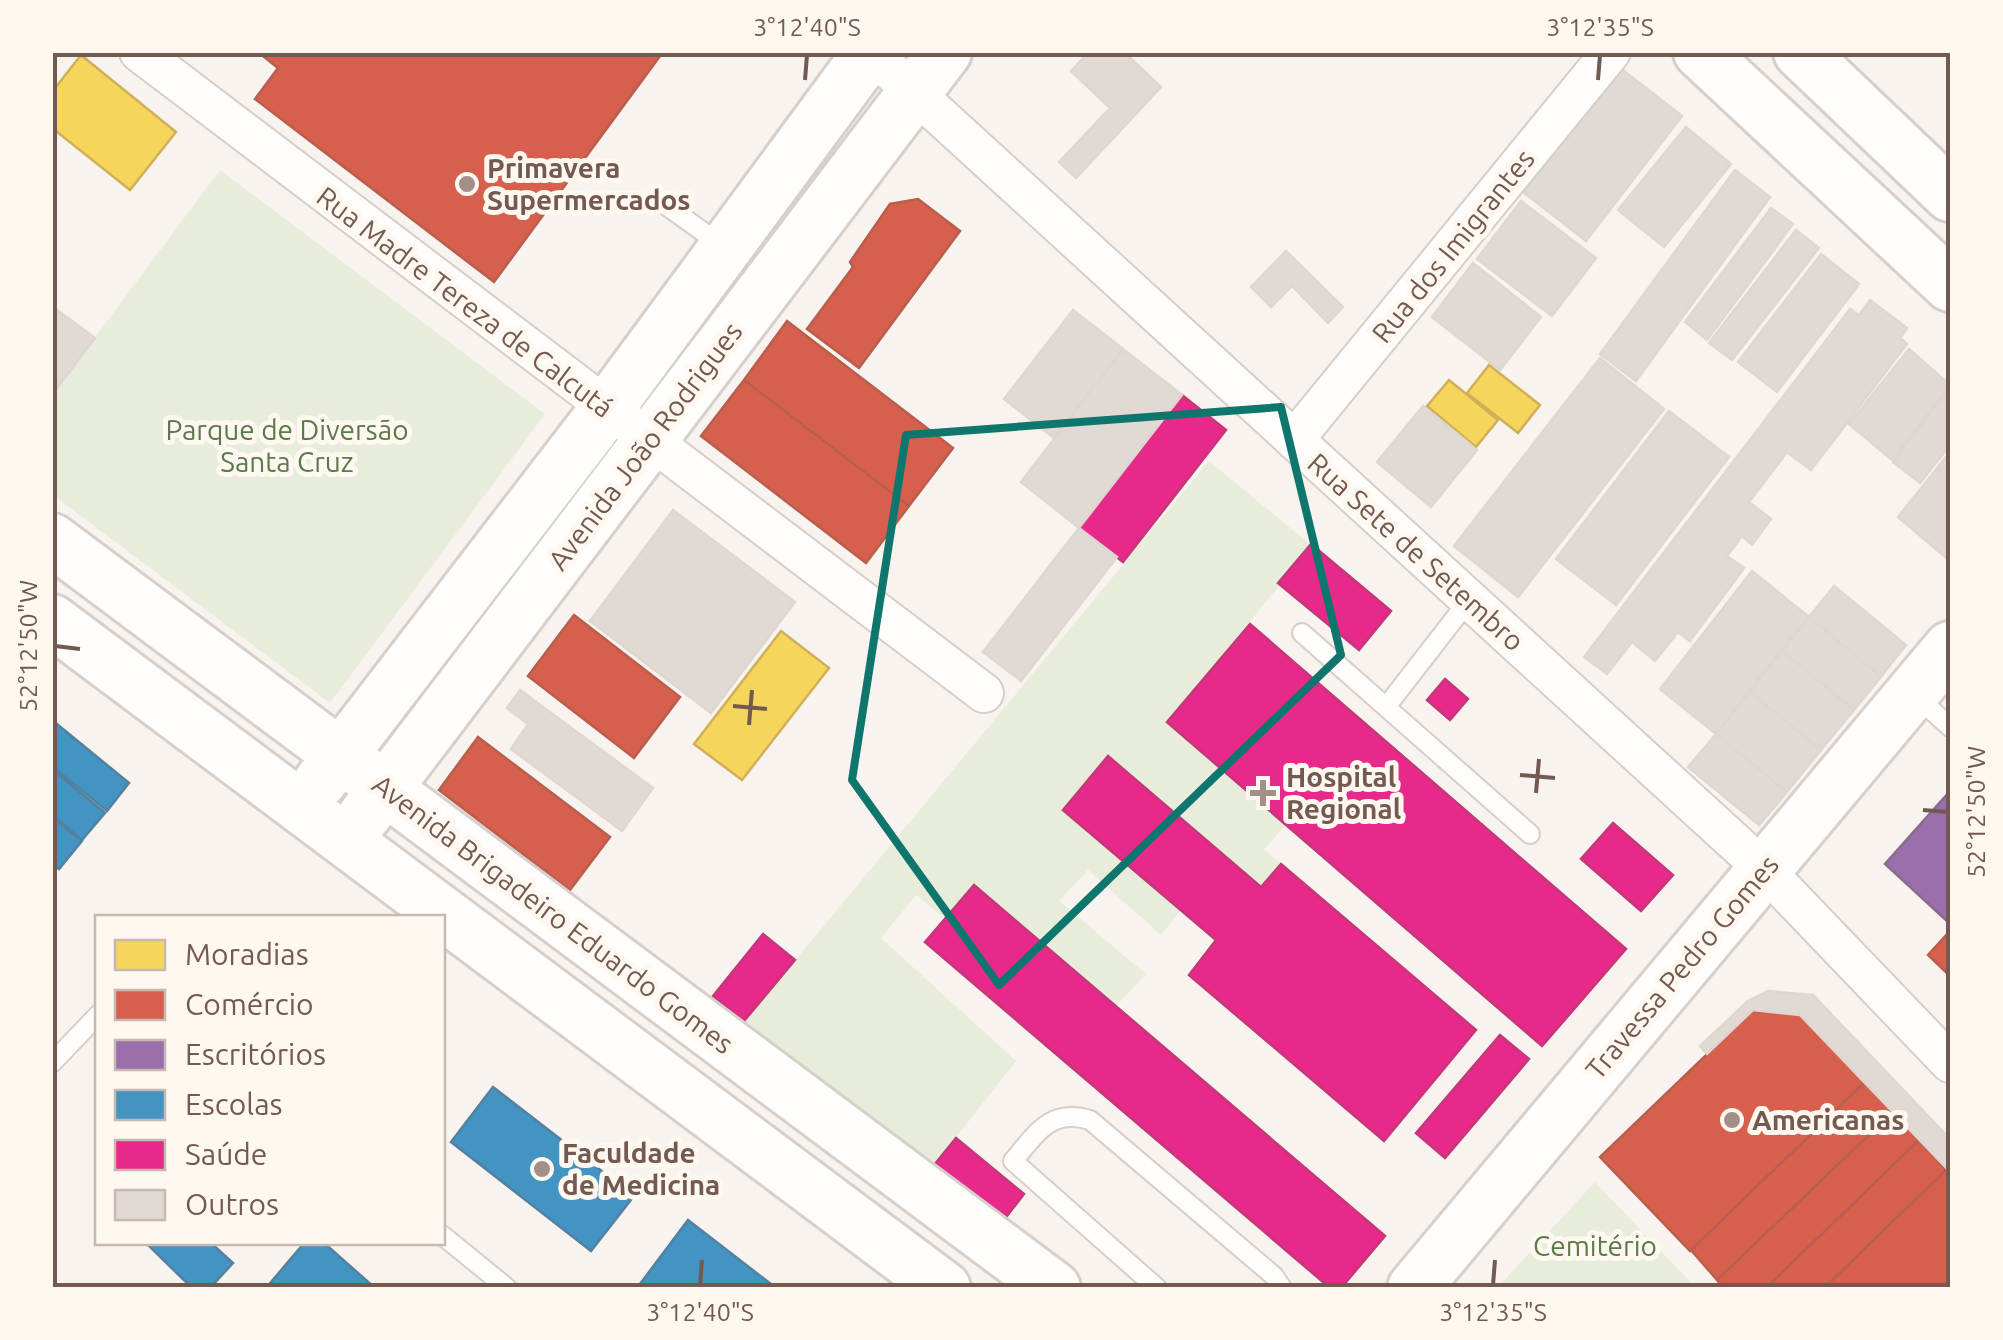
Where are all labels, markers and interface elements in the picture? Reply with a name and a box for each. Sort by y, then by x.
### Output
text: 3°12'40"S [753,13,861,41]
text: 3°12'35"S [1546,13,1654,41]
street label: Rua dos Imigrantes [1365,143,1540,348]
place label: Primavera Supermercados [487,152,691,215]
marker: Primavera Supermercados [456,173,478,195]
street label: Rua Madre Tereza de Calcutá [311,180,619,423]
street label: Avenida João Rodrigues [542,316,748,575]
park label: Parque de Diversão Santa Cruz [165,414,409,477]
street label: Rua Sete de Setembro [1302,447,1531,657]
text: 52°12'50"W [14,580,42,712]
text: 52°12'50"W [1962,746,1990,878]
place label: Hospital Regional [1286,761,1401,824]
street label: Avenida Brigadeiro Eduardo Gomes [367,768,740,1059]
marker: Hospital Regional [1250,780,1276,806]
street label: Travessa Pedro Gomes [1579,849,1784,1085]
legend [95,915,445,1245]
text: Moradias [185,937,309,971]
text: Comércio [185,987,314,1021]
text: Escritórios [185,1037,326,1071]
text: Escolas [185,1087,283,1121]
place label: Americanas [1752,1104,1904,1135]
marker: Americanas [1721,1109,1743,1131]
text: Saúde [185,1137,267,1171]
place label: Faculdade de Medicina [562,1137,720,1200]
marker: Faculdade de Medicina [531,1158,553,1180]
text: Outros [185,1187,279,1221]
park label: Cemitério [1533,1230,1657,1261]
text: 3°12'40"S [646,1298,754,1326]
text: 3°12'35"S [1439,1298,1547,1326]

